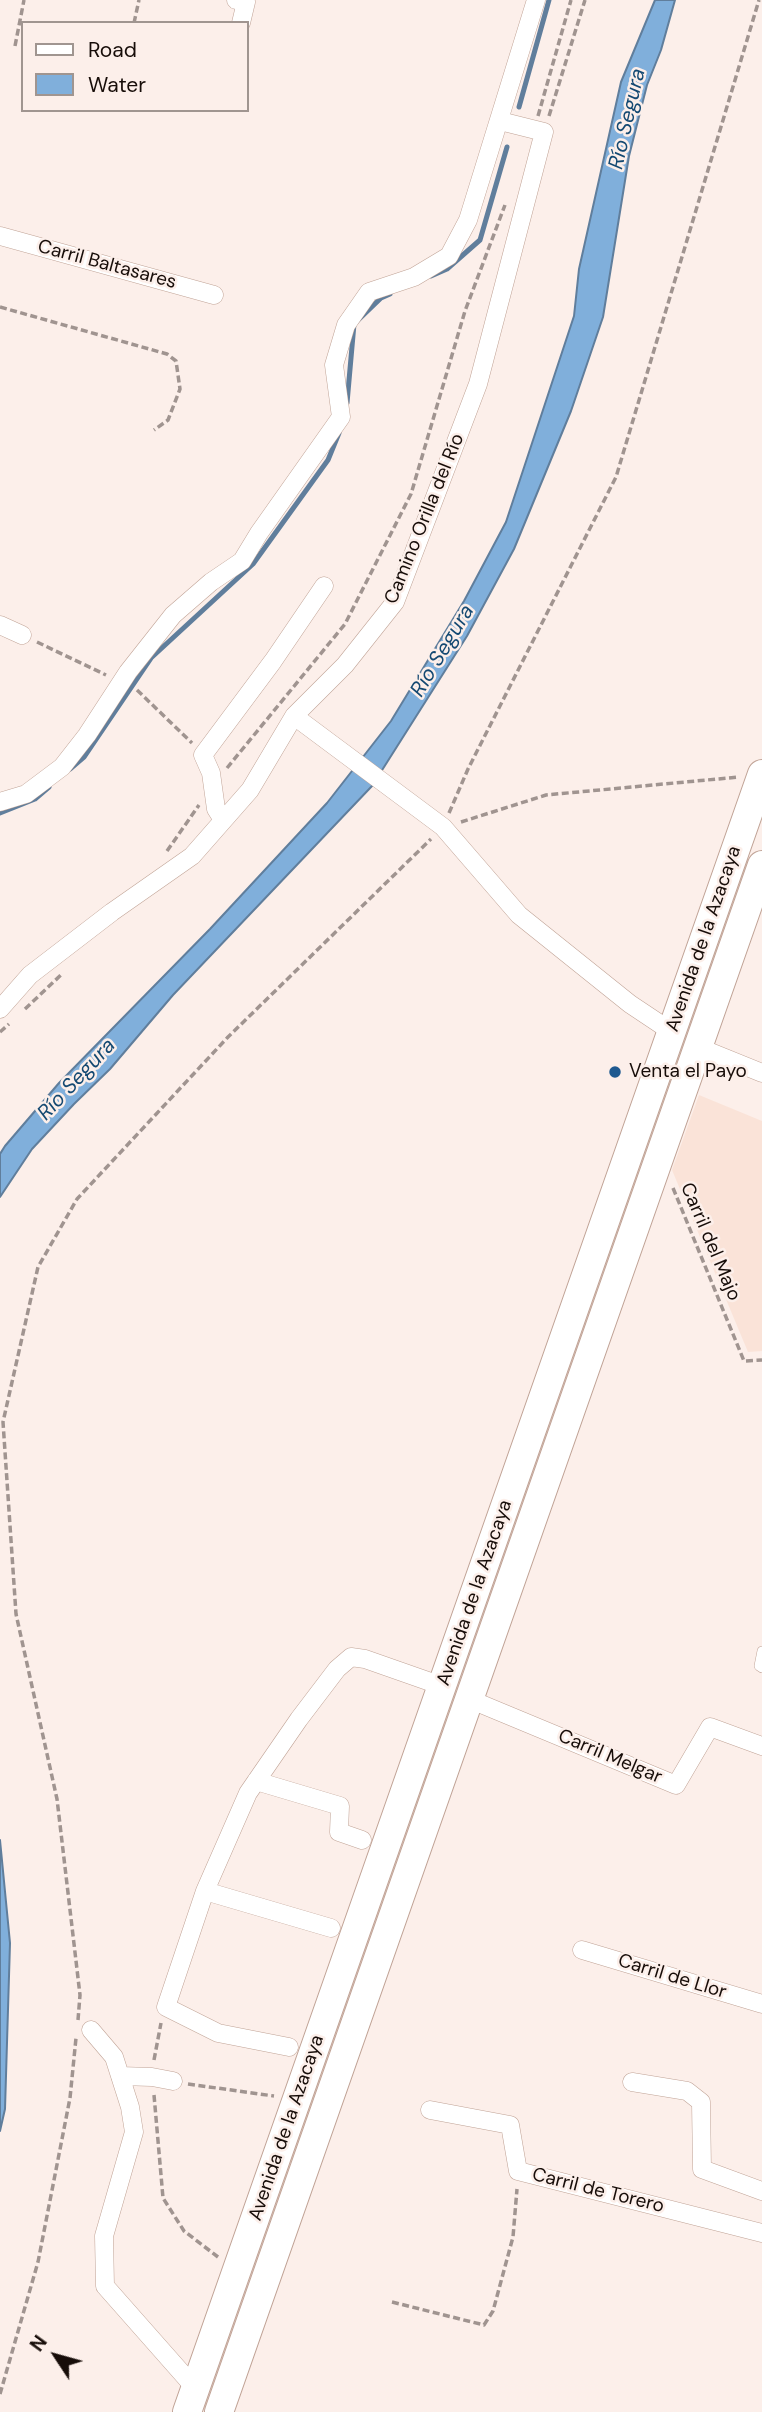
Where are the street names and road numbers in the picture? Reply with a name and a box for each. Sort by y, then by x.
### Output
street label: Carril Baltasares [35,236,179,294]
street label: Camino Orilla del Río [380,431,470,607]
street label: Avenida de la Azacaya [661,843,747,1035]
street label: Carril del Majo [675,1180,745,1304]
street label: Avenida de la Azacaya [432,1497,518,1689]
street label: Carril Melgar [555,1725,665,1789]
street label: Carril de Llor [615,1950,729,2004]
street label: Avenida de la Azacaya [244,2032,330,2224]
street label: Carril de Torero [530,2164,666,2218]

